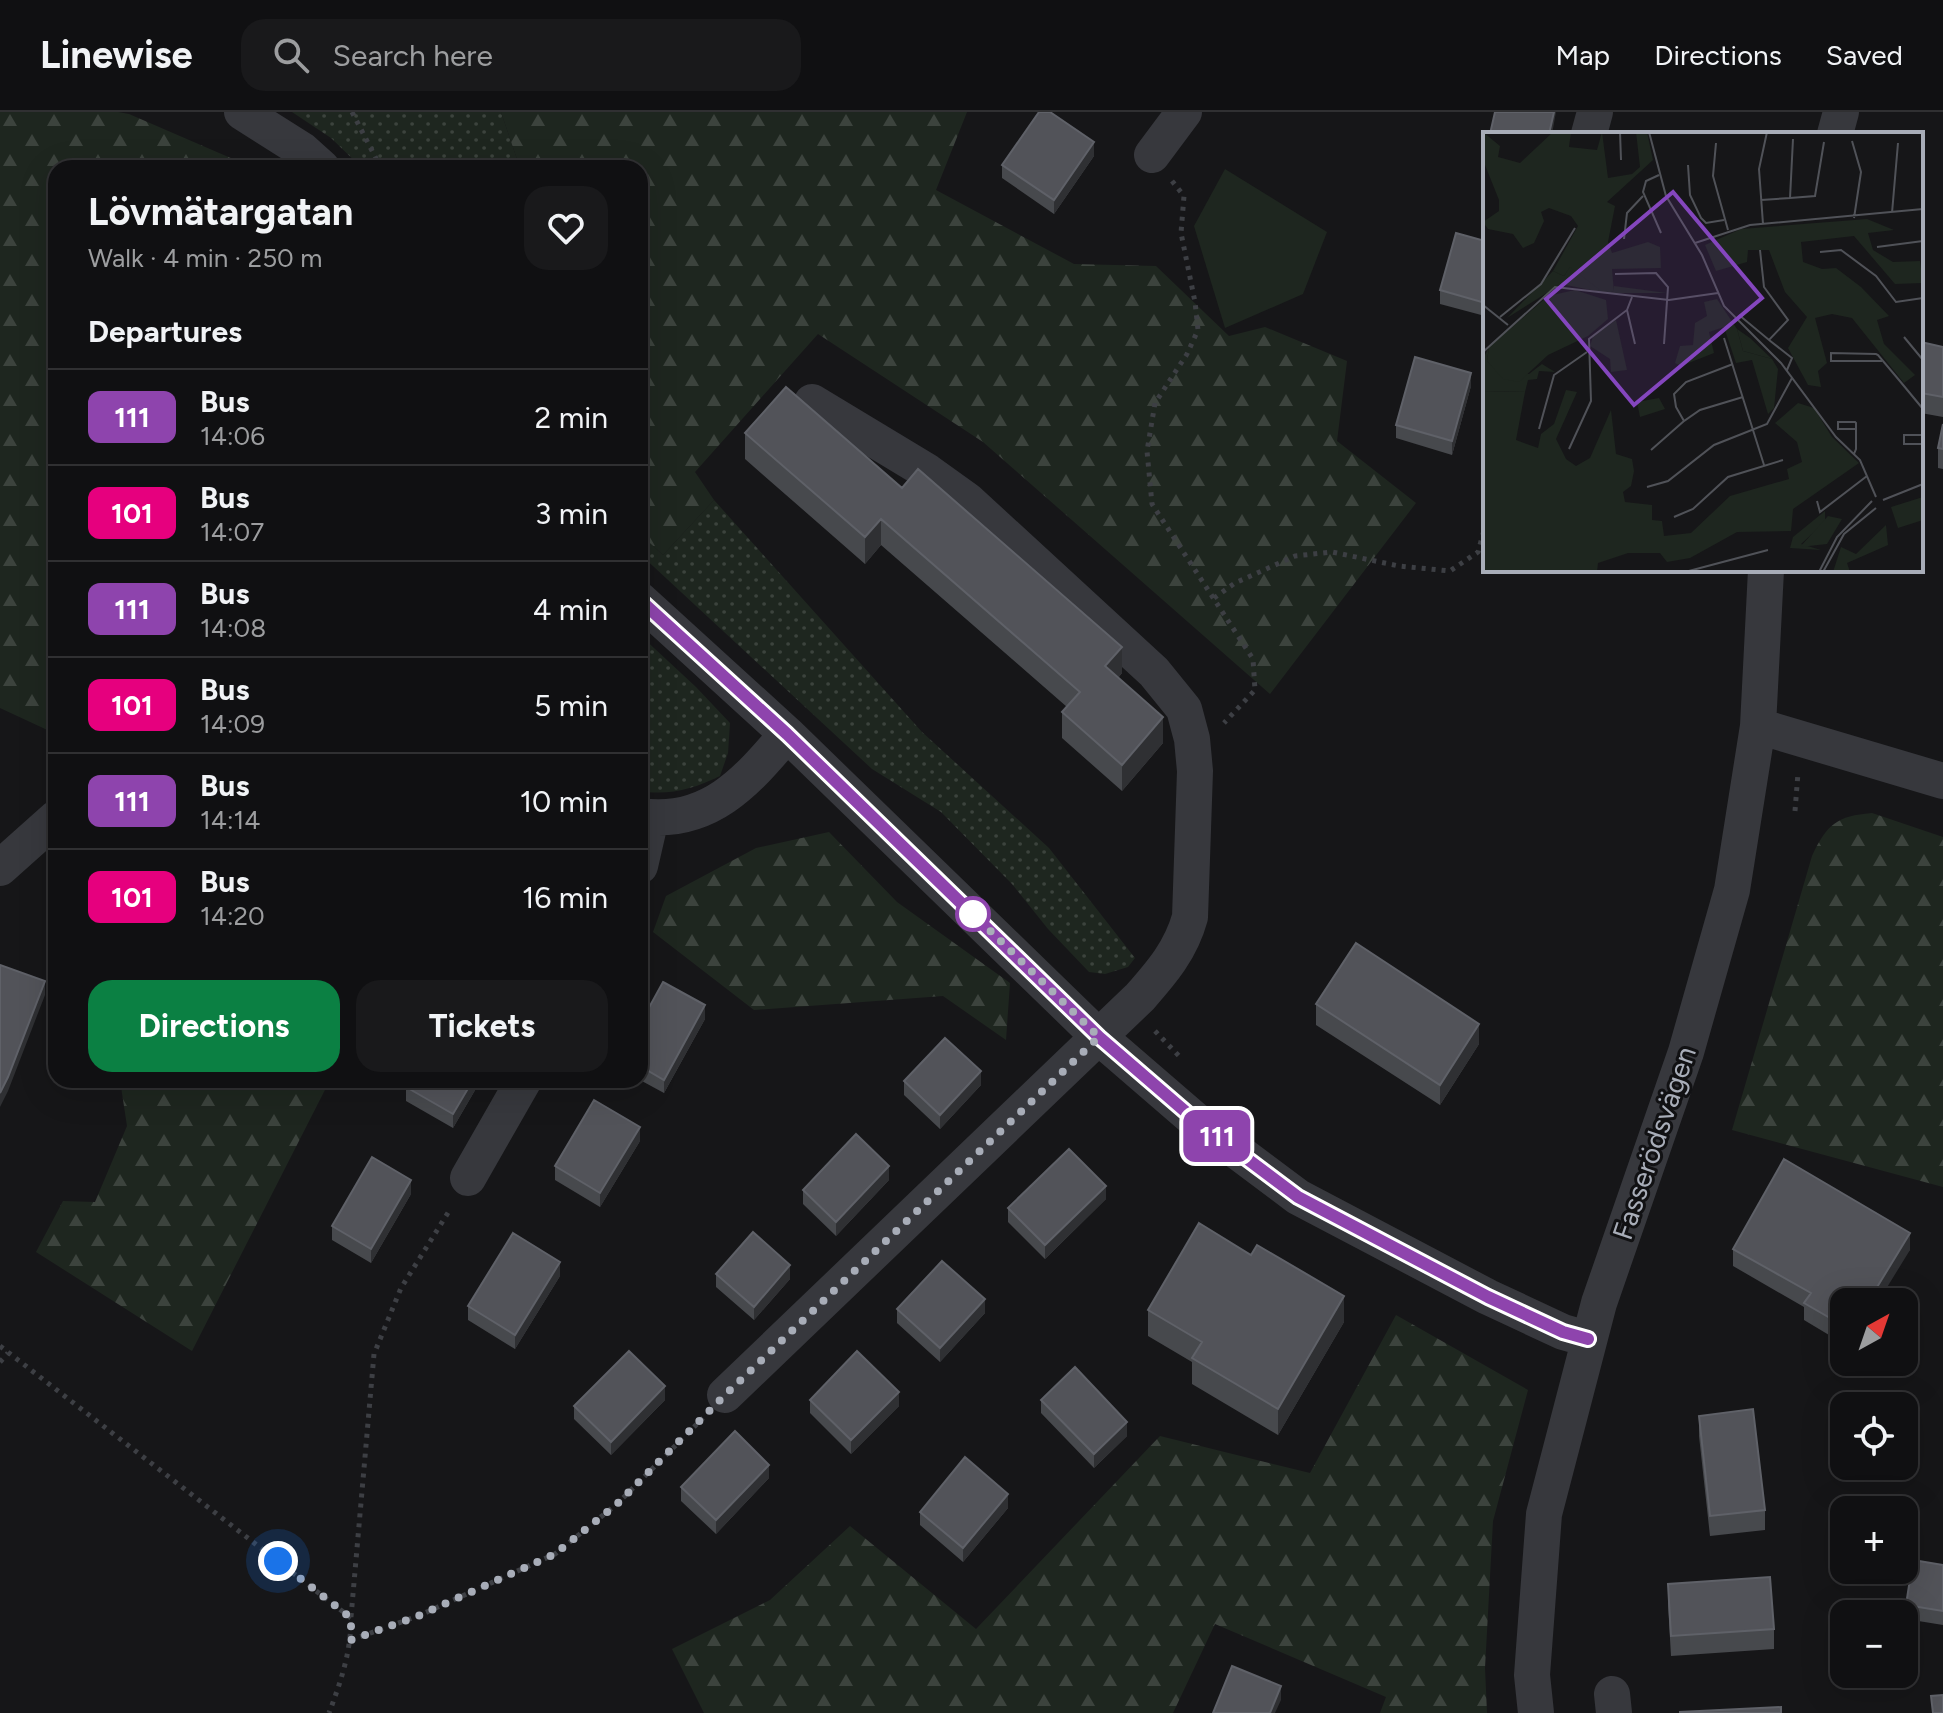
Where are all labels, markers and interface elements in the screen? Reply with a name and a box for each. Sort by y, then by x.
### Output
search box [241,19,801,91]
text: Linewise [40,32,193,78]
icon: search [269,33,313,77]
text: Search here [333,37,493,74]
text: Map [1556,38,1610,72]
text: Directions [1654,38,1782,72]
text: Saved [1826,38,1903,72]
inset map [1483,132,1923,572]
button: heart [524,186,608,270]
text: Lövmätargatan [88,189,353,235]
text: Walk · 4 min · 250 m [88,242,322,274]
text: Departures [88,313,242,350]
text: Bus [200,383,249,420]
text: 2 min [535,399,608,436]
text: 111 [114,400,150,434]
text: 14:06 [200,420,265,452]
text: Bus [200,479,249,516]
text: 3 min [535,495,608,532]
text: 101 [111,496,153,530]
text: 14:07 [200,516,264,548]
text: Bus [200,575,249,612]
text: 4 min [533,591,608,628]
text: 111 [114,592,150,626]
text: 14:08 [200,612,266,644]
text: Bus [200,671,249,708]
text: 5 min [534,687,608,724]
text: 101 [111,688,153,722]
text: 14:09 [200,708,265,740]
text: Bus [200,767,249,804]
text: 10 min [520,783,608,820]
text: 111 [114,784,150,818]
text: 14:14 [200,804,260,836]
text: Bus [200,863,249,900]
text: 16 min [522,879,608,916]
text: 101 [111,880,153,914]
unlabelled marker [956,897,990,931]
text: 14:20 [200,900,265,932]
button: Directions [88,980,340,1072]
button: Tickets [356,980,608,1072]
street label: Fasserödsvägen [1605,1042,1703,1244]
line badge: 111 [1171,1110,1263,1162]
text: 111 [1199,1119,1235,1153]
north arrow [1830,1288,1918,1376]
map controls [1830,1288,1918,1688]
button: locate [1830,1392,1918,1480]
button: + [1830,1496,1918,1584]
your location [258,1541,298,1581]
button: − [1830,1600,1918,1688]

